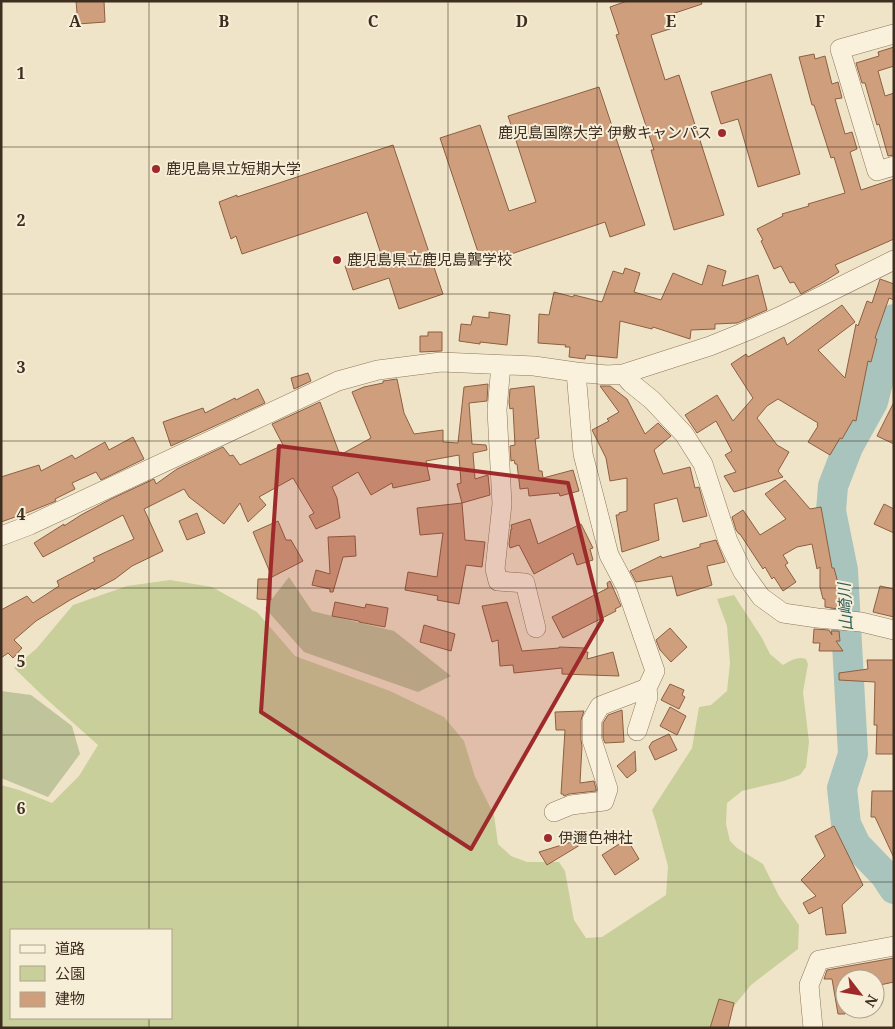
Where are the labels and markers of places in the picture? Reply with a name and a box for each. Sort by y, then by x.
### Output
place label: 鹿児島国際大学 伊敷キャンパス [498,122,712,142]
marker: 鹿児島国際大学 伊敷キャンパス [716,127,728,139]
place label: 鹿児島県立短期大学 [166,158,301,178]
marker: 鹿児島県立短期大学 [150,163,162,175]
place label: 鹿児島県立鹿児島聾学校 [347,249,512,269]
marker: 鹿児島県立鹿児島聾学校 [331,254,343,266]
place label: 伊邇色神社 [558,827,633,847]
marker: 伊邇色神社 [542,832,554,844]

